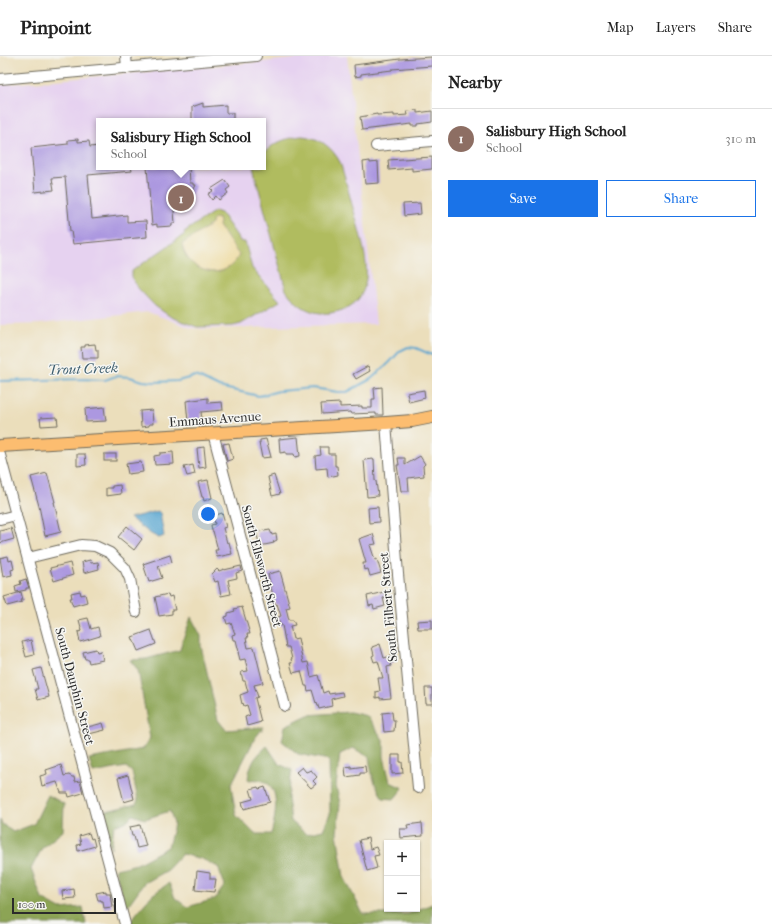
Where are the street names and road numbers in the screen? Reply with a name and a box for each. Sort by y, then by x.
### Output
street label: Emmaus Avenue [168,408,262,430]
street label: South Ellsworth Street [238,503,286,629]
street label: South Filbert Street [376,551,400,663]
street label: South Dauphin Street [52,626,98,747]

